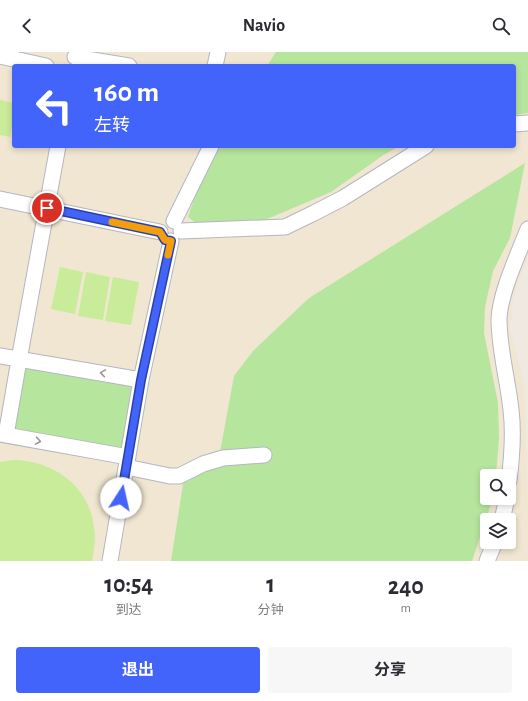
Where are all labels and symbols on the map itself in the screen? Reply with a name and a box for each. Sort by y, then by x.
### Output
pin [30,191,64,225]
one-way arrow [100,370,106,378]
one-way arrow [35,436,41,445]
position arrow [100,477,142,519]

